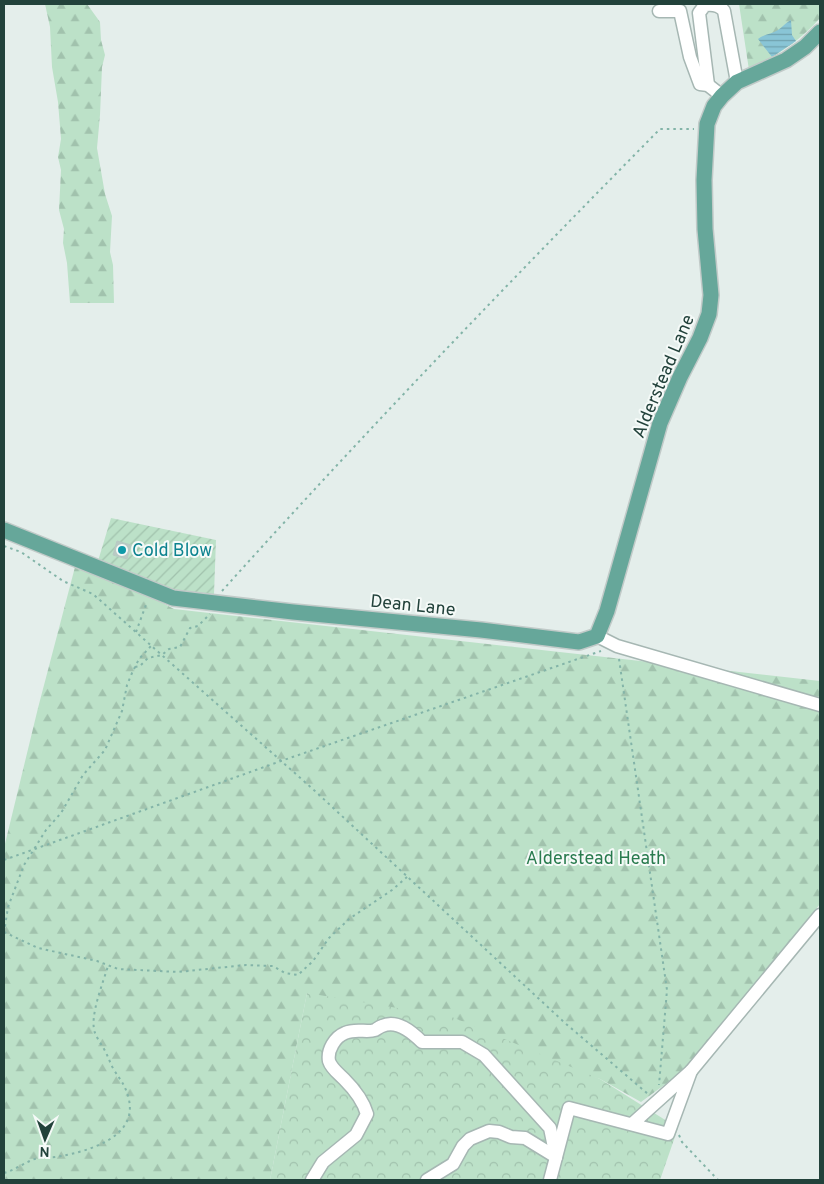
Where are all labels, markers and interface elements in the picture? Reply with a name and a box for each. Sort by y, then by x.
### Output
street label: Alderstead Lane [628,311,701,442]
place label: Cold Blow [132,540,212,563]
marker: Cold Blow [116,544,128,556]
street label: Dean Lane [369,591,457,622]
park label: Alderstead Heath [526,848,666,871]
north arrow [20,1114,70,1164]
text: N [39,1142,50,1159]

